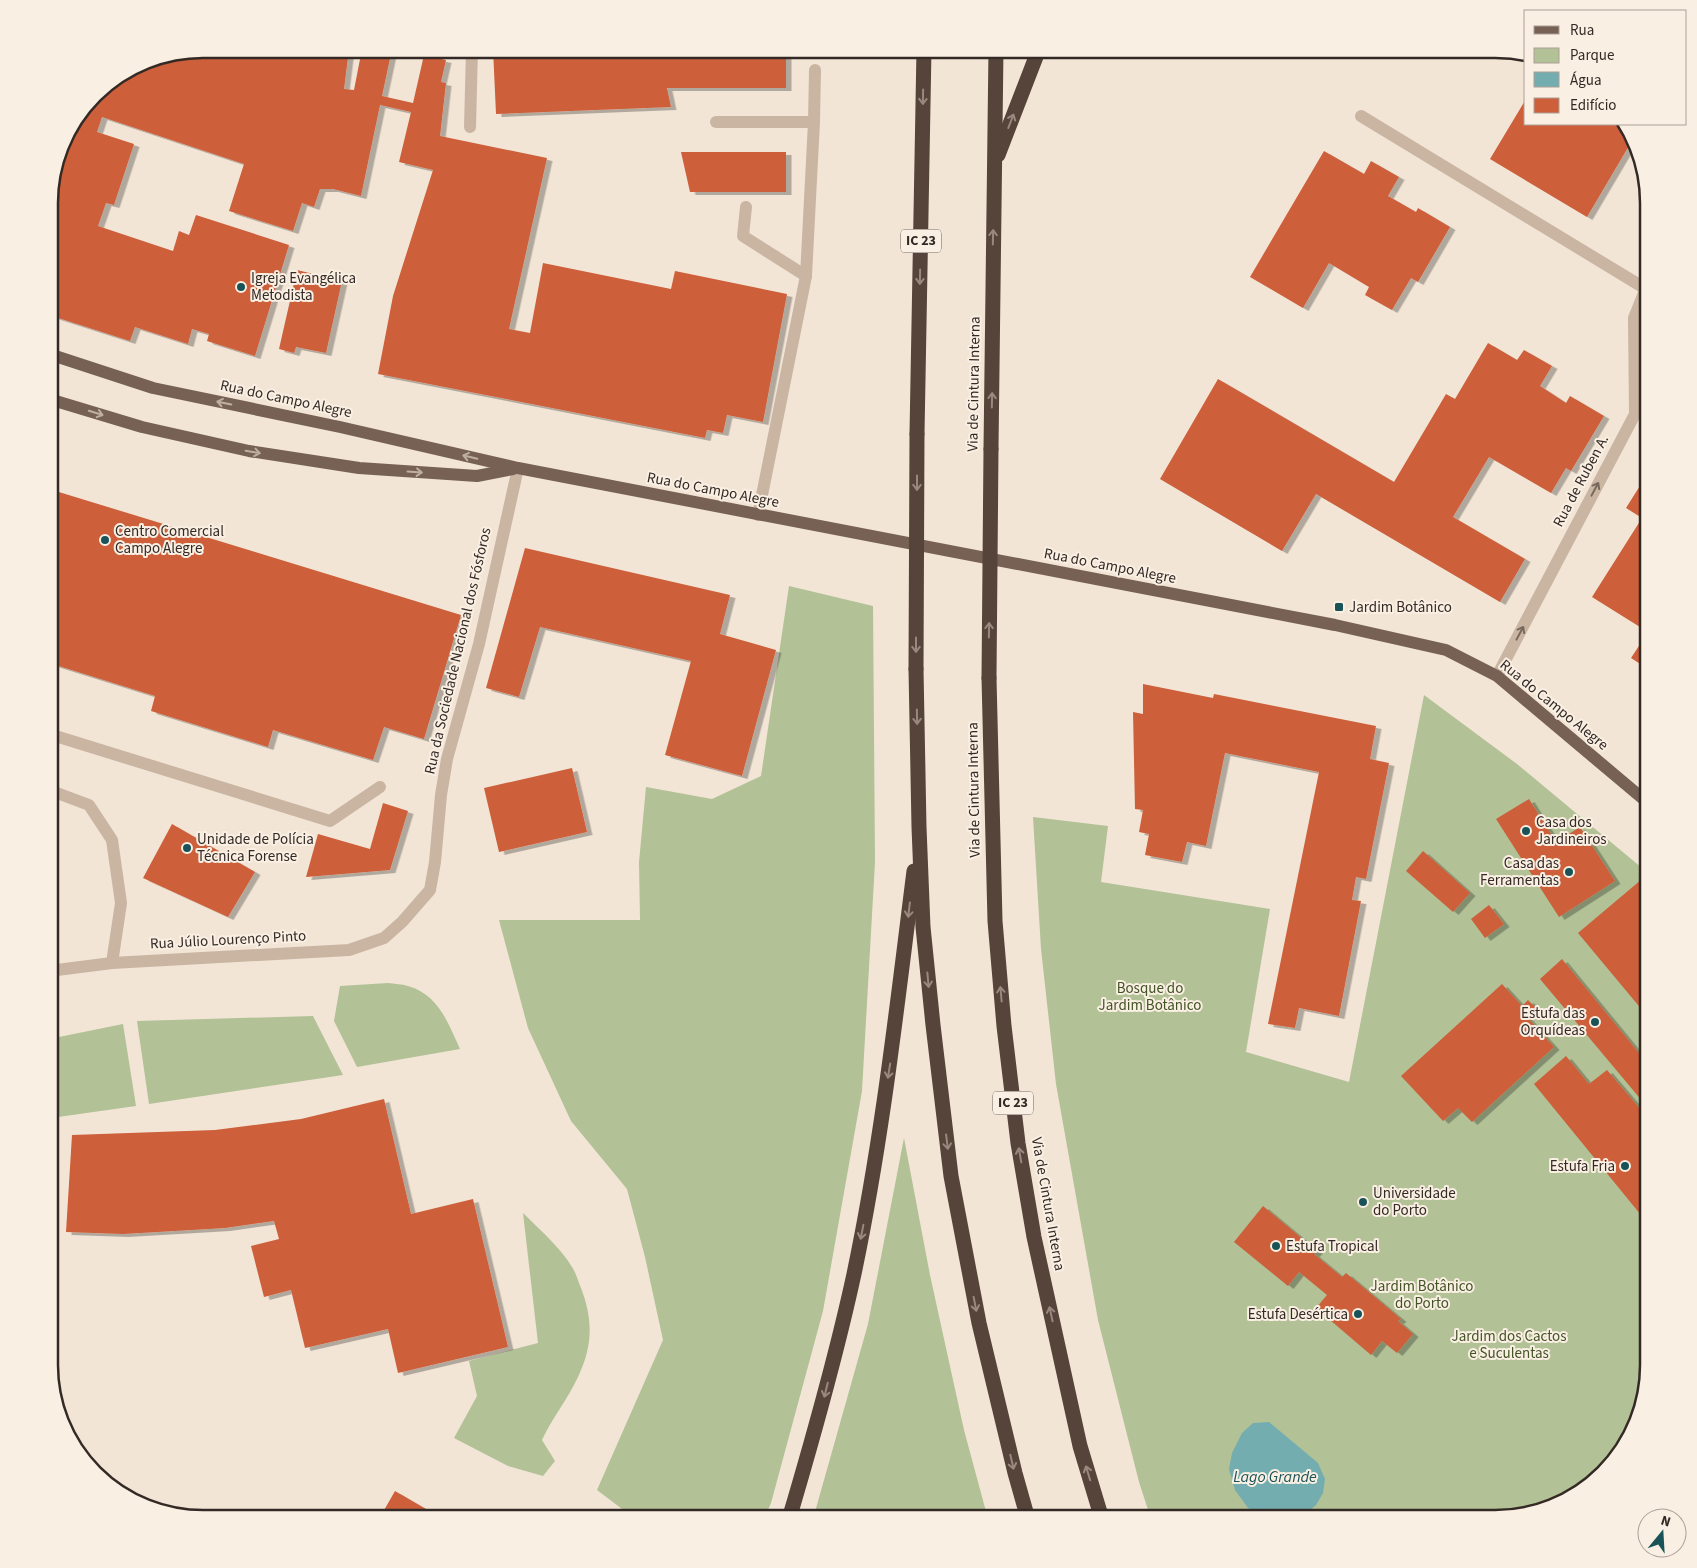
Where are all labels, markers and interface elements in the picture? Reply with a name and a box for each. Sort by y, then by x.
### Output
legend [1524,10,1687,125]
text: Rua [1570,20,1594,41]
text: Parque [1570,45,1614,66]
text: Água [1570,70,1601,91]
one-way arrow [918,89,928,105]
text: Edifício [1570,95,1617,116]
one-way arrow [1007,113,1016,129]
road number: IC 23 [901,230,941,252]
one-way arrow [988,230,998,246]
place label: Igreja Evangélica Metodista [251,268,356,306]
one-way arrow [915,269,925,285]
marker: Igreja Evangélica Metodista [235,281,247,293]
street label: Via de Cintura Interna [962,316,986,452]
street label: Rua do Campo Alegre [218,375,354,423]
one-way arrow [987,392,997,408]
one-way arrow [216,397,232,407]
one-way arrow [87,409,103,419]
street label: Rua de Ruben A. [1548,431,1614,531]
one-way arrow [245,447,261,457]
one-way arrow [463,452,479,461]
one-way arrow [406,467,422,476]
street label: Rua do Campo Alegre [645,467,781,513]
one-way arrow [912,474,922,491]
one-way arrow [1591,482,1600,497]
place label: Centro Comercial Campo Alegre [115,521,224,559]
street label: Rua da Sociedade Nacional dos Fósforos [419,526,497,776]
marker: Centro Comercial Campo Alegre [99,534,111,546]
street label: Rua do Campo Alegre [1042,543,1178,589]
place label: Jardim Botânico [1349,597,1452,618]
marker: Jardim Botânico [1333,601,1345,613]
one-way arrow [984,622,994,638]
one-way arrow [1516,626,1525,641]
one-way arrow [911,637,921,653]
street label: Rua do Campo Alegre [1495,655,1613,755]
one-way arrow [912,709,922,725]
street label: Via de Cintura Interna [962,722,986,858]
place label: Casa dos Jardineiros [1536,812,1607,850]
marker: Casa dos Jardineiros [1520,825,1532,837]
place label: Unidade de Polícia Técnica Forense [197,829,314,867]
marker: Unidade de Polícia Técnica Forense [181,842,193,854]
place label: Casa das Ferramentas [1480,853,1559,891]
marker: Casa das Ferramentas [1563,866,1575,878]
one-way arrow [904,902,914,918]
street label: Rua Júlio Lourenço Pinto [149,925,307,955]
one-way arrow [924,972,933,988]
park label: Bosque do Jardim Botânico [1099,978,1201,1016]
one-way arrow [996,986,1006,1002]
place label: Estufa das Orquídeas [1520,1003,1585,1041]
marker: Estufa das Orquídeas [1589,1016,1601,1028]
one-way arrow [884,1063,894,1079]
road number: IC 23 [993,1092,1033,1114]
one-way arrow [942,1134,952,1150]
street label: Via de Cintura Interna [1026,1136,1070,1272]
one-way arrow [1015,1147,1025,1163]
place label: Estufa Fria [1550,1156,1615,1177]
marker: Estufa Fria [1619,1160,1631,1172]
place label: Universidade do Porto [1373,1183,1456,1221]
marker: Universidade do Porto [1357,1196,1369,1208]
one-way arrow [857,1223,866,1239]
place label: Estufa Tropical [1286,1236,1379,1257]
marker: Estufa Tropical [1270,1240,1282,1252]
park label: Jardim Botânico do Porto [1371,1276,1473,1314]
one-way arrow [971,1296,981,1312]
place label: Estufa Desértica [1248,1304,1348,1325]
one-way arrow [1046,1307,1055,1323]
marker: Estufa Desértica [1352,1308,1364,1320]
park label: Jardim dos Cactos e Suculentas [1451,1326,1567,1364]
one-way arrow [821,1382,830,1398]
one-way arrow [1008,1454,1018,1470]
one-way arrow [1082,1465,1092,1481]
water label: Lago Grande [1233,1466,1317,1488]
north arrow [1637,1508,1687,1558]
text: N [1658,1511,1673,1533]

